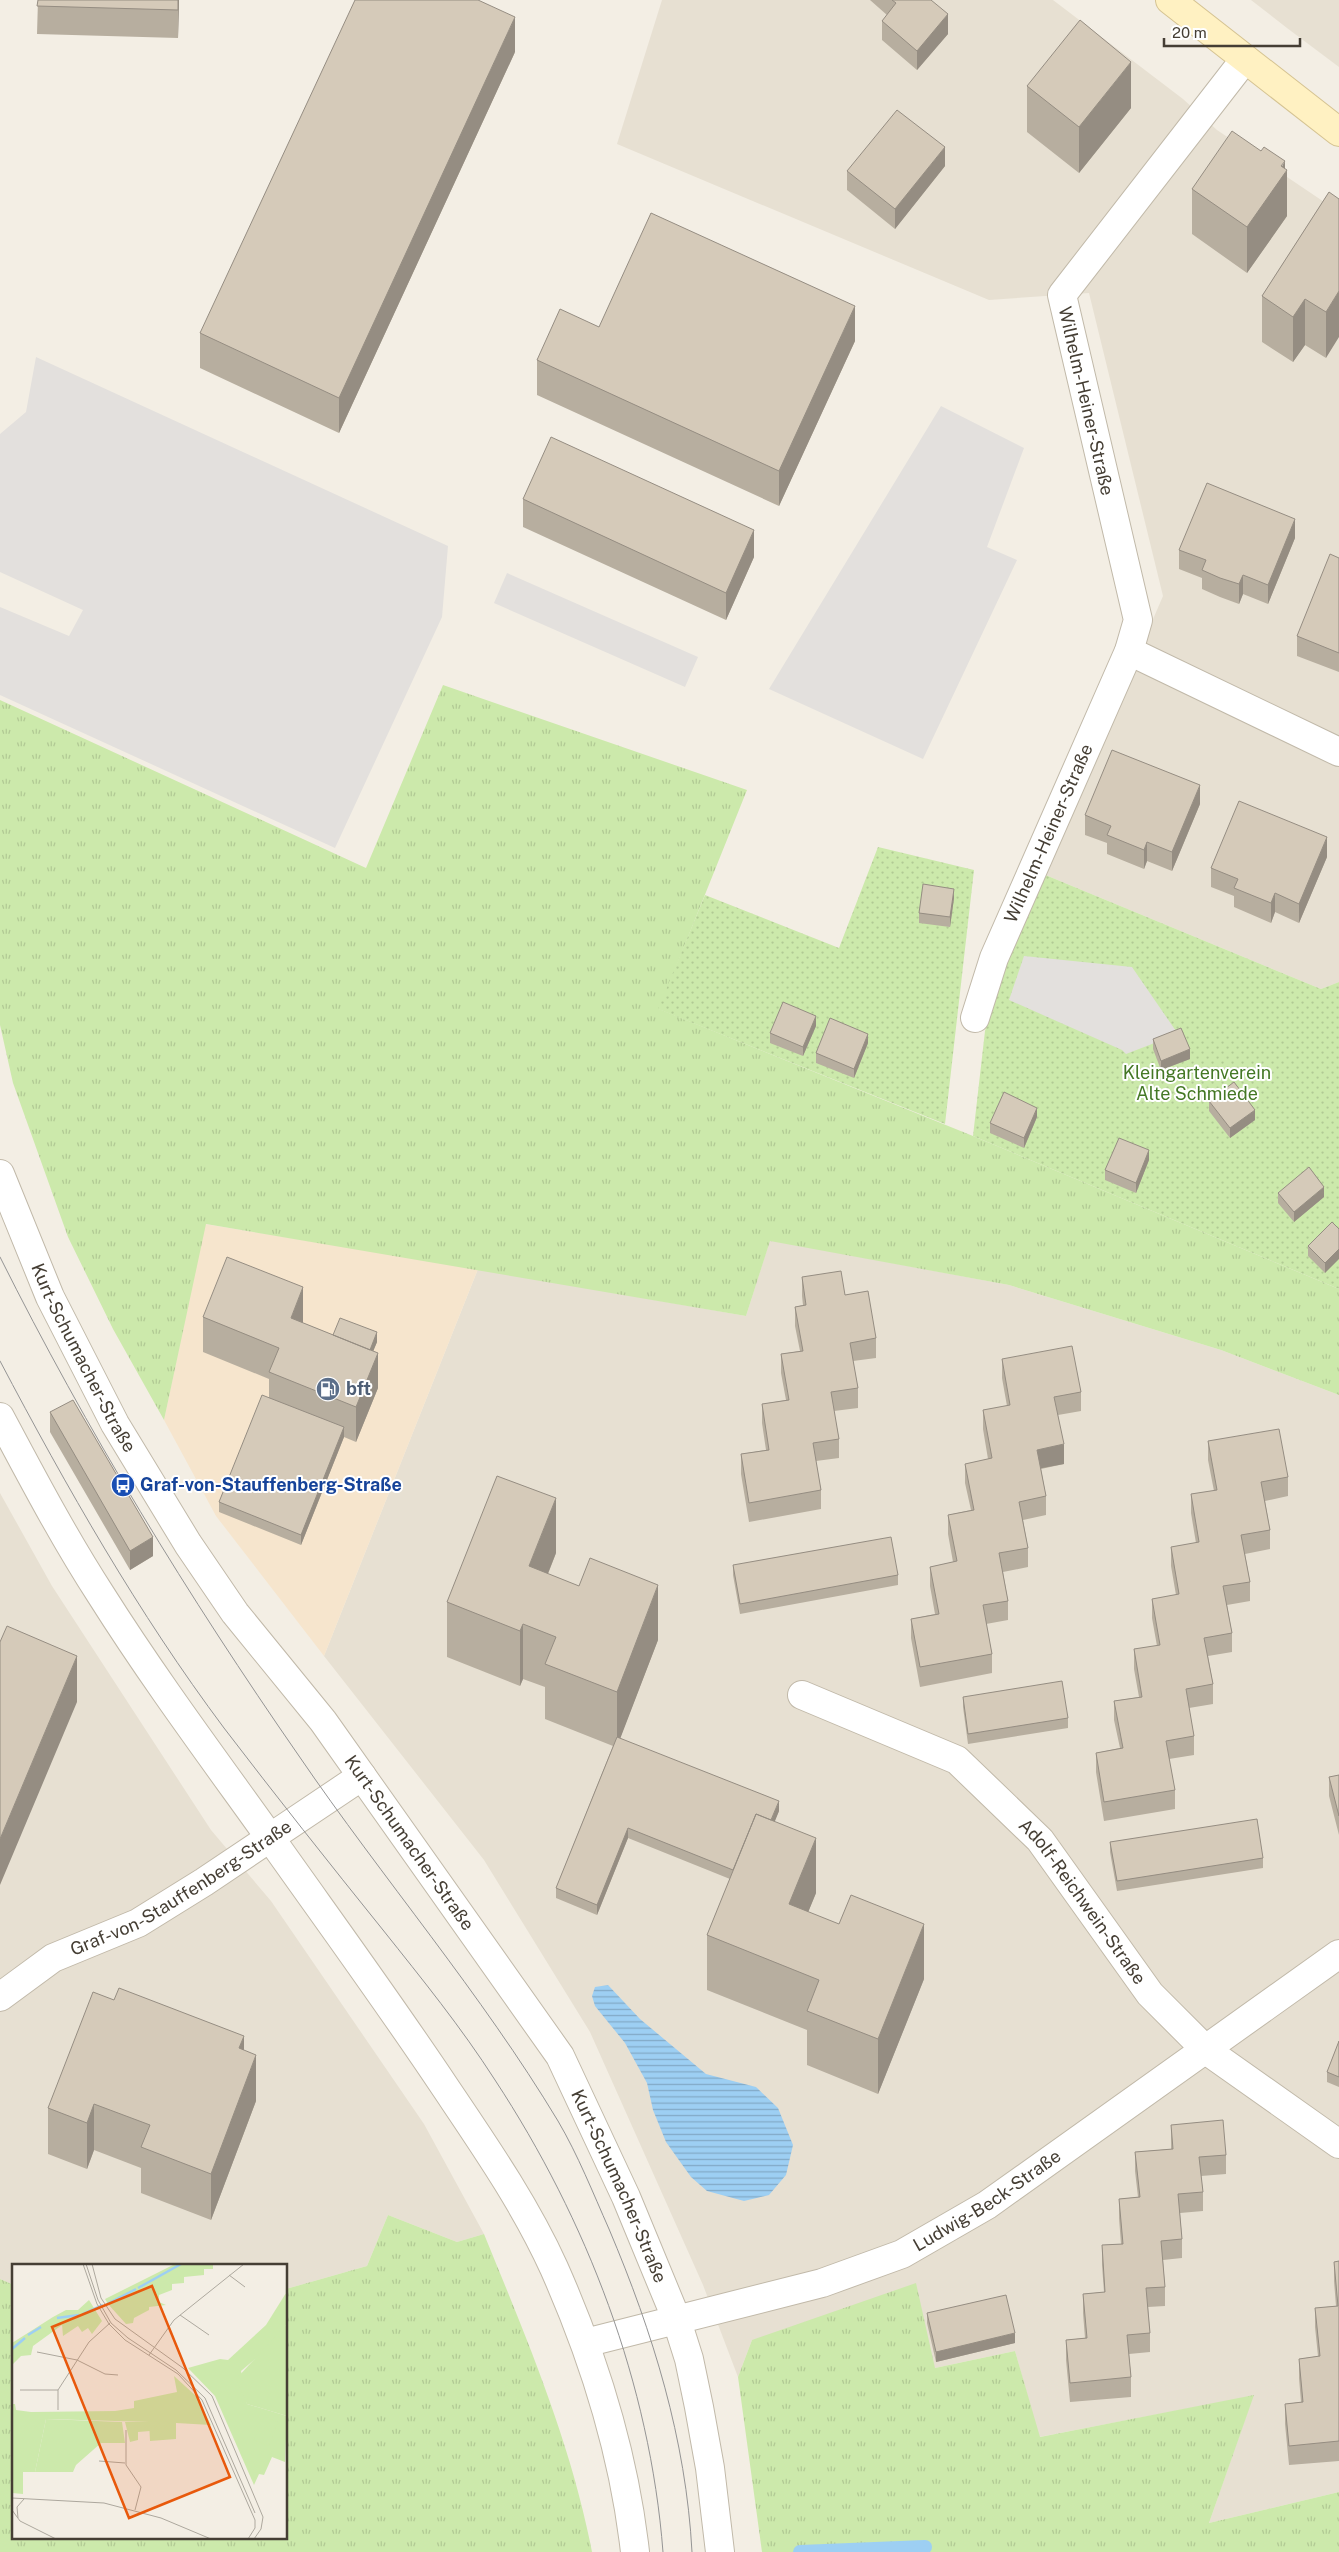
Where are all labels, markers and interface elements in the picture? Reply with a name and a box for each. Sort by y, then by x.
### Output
scale bar [1164,15,1300,47]
text: 20 m [1172,24,1207,41]
street label: Wilhelm-Heiner-Straße [1055,304,1118,497]
street label: Wilhelm-Heiner-Straße [1000,741,1097,926]
park label: Kleingartenverein Alte Schmiede [1123,1062,1271,1104]
street label: Kurt-Schumacher-Straße [27,1260,141,1456]
fuel station icon: bft [315,1376,341,1402]
place label: bft [346,1378,371,1399]
bus stop icon: Graf-von-Stauffenberg-Straße [110,1472,136,1498]
place label: Graf-von-Stauffenberg-Straße [140,1474,402,1495]
street label: Kurt-Schumacher-Straße [341,1751,479,1934]
street label: Adolf-Reichwein-Straße [1015,1814,1151,1988]
street label: Graf-von-Stauffenberg-Straße [67,1815,295,1960]
street label: Kurt-Schumacher-Straße [567,2086,671,2286]
street label: Ludwig-Beck-Straße [909,2145,1065,2255]
inset map [12,2264,288,2540]

